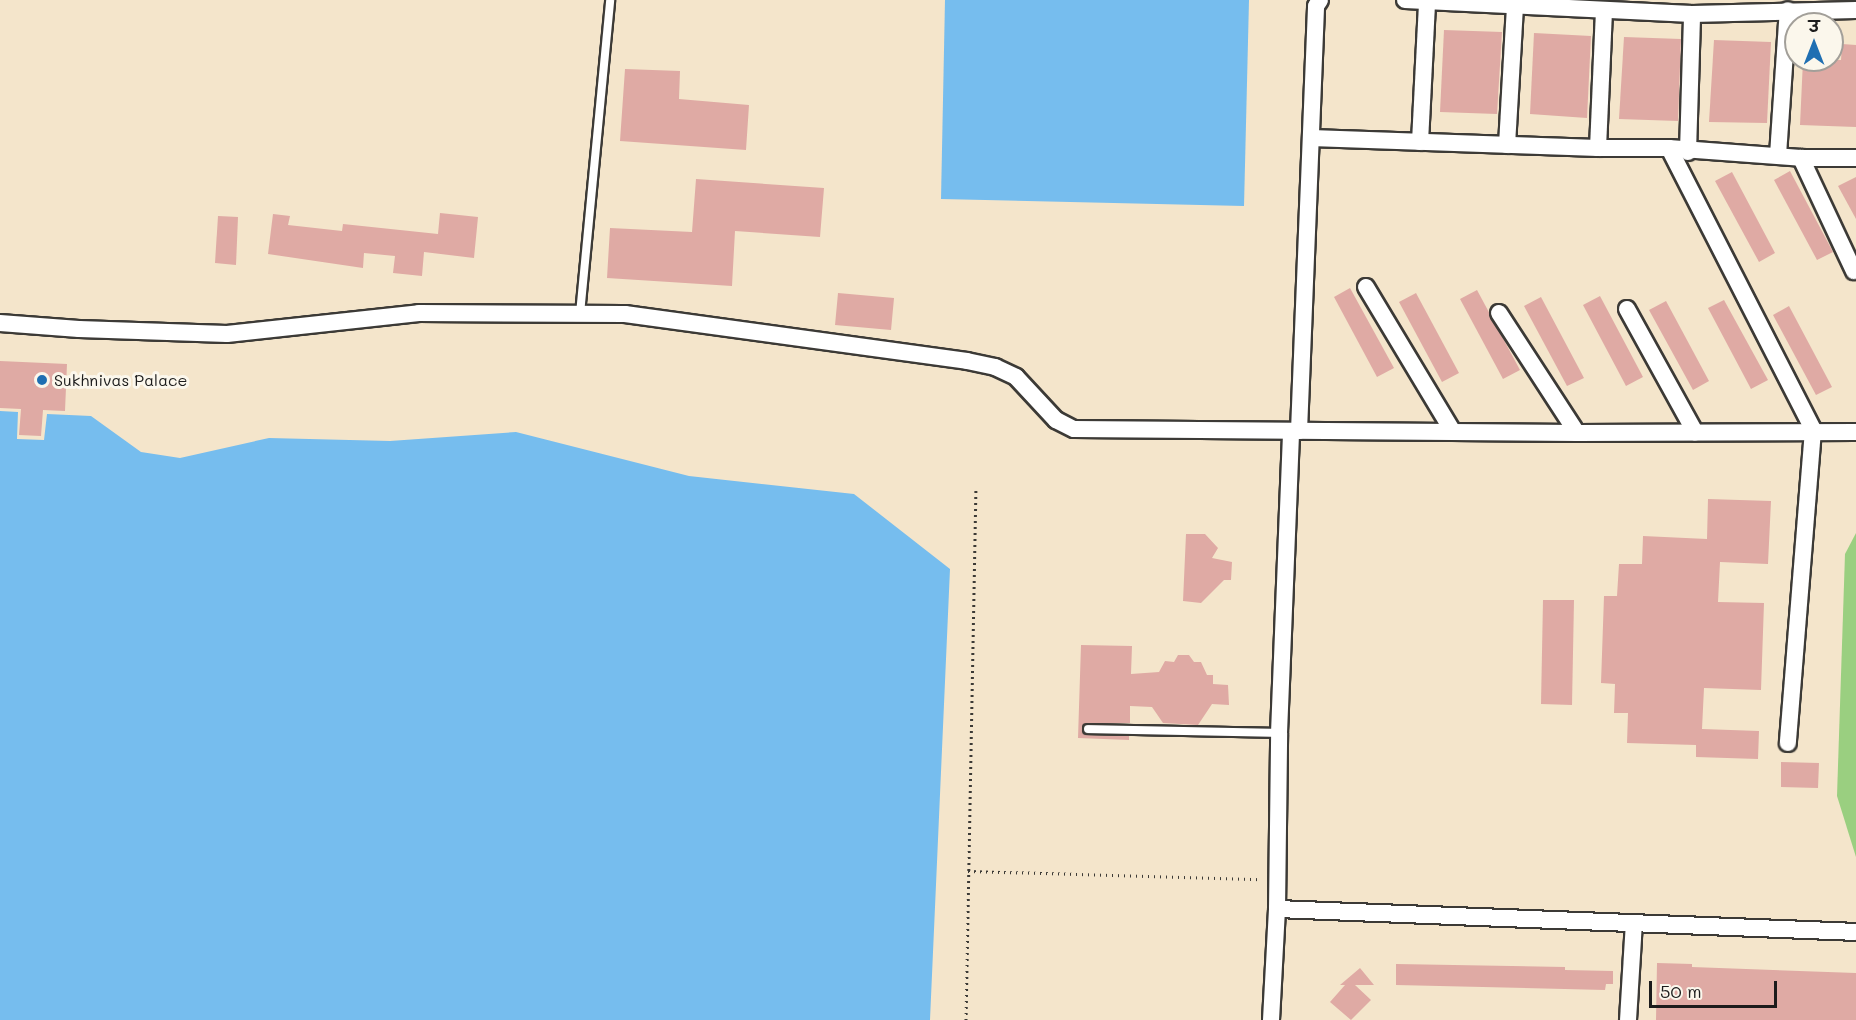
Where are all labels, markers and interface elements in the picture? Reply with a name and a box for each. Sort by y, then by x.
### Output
north arrow [1784,12,1844,72]
text: उ [1809,15,1819,36]
place label: Sukhnivas Palace [54,370,187,390]
marker: Sukhnivas Palace [35,373,49,387]
scale bar [1652,969,1780,1007]
text: 50 m [1660,979,1702,1003]

